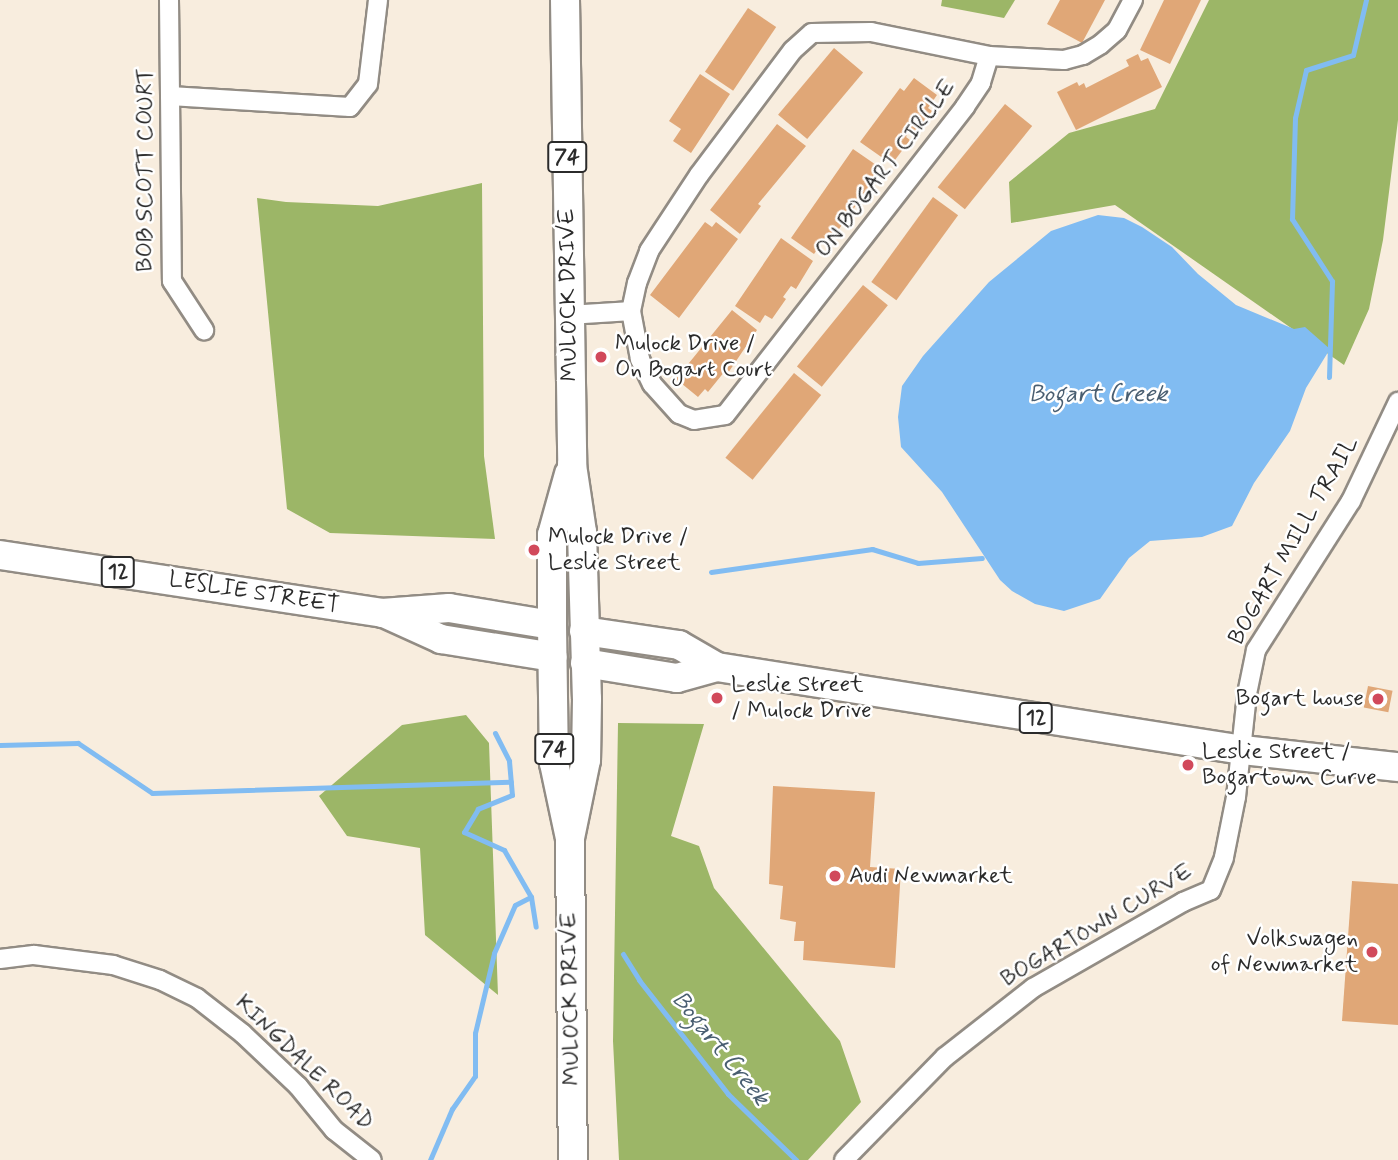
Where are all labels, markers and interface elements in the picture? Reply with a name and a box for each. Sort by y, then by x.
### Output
street label: BOB SCOTT COURT [132,71,160,269]
street label: ON BOGART CIRCLE [809,74,963,264]
road number: 74 [546,140,588,174]
street label: MULOCK DRIVE [554,208,584,382]
place label: Mulock Drive / On Bogart Court [615,330,780,384]
marker: Mulock Drive / On Bogart Court [593,349,609,365]
water label: Bogart Creek [1028,381,1168,409]
street label: BOGART MILL TRAIL [1225,436,1363,646]
place label: Mulock Drive / Leslie Street [548,523,687,577]
marker: Mulock Drive / Leslie Street [526,542,542,558]
road number: 12 [100,554,136,590]
street label: LESLIE STREET [167,566,341,620]
place label: Leslie Street / Mulock Drive [731,671,870,725]
place label: Bogart house [1236,685,1364,713]
marker: Leslie Street / Mulock Drive [709,690,725,706]
marker: Bogart house [1370,691,1386,707]
road number: 12 [1018,700,1054,736]
road number: 74 [533,732,575,766]
place label: Leslie Street / Bogartown Curve [1202,738,1377,792]
marker: Leslie Street / Bogartown Curve [1180,757,1196,773]
street label: BOGARTOWN CURVE [996,858,1198,994]
place label: Audi Newmarket [849,862,1015,890]
marker: Audi Newmarket [827,868,843,884]
street label: MULOCK DRIVE [556,912,586,1086]
place label: Volkswagen of Newmarket [1211,925,1358,979]
marker: Volkswagen of Newmarket [1364,944,1380,960]
water label: Bogart Creek [665,985,775,1113]
street label: KINGDALE ROAD [230,991,378,1135]

